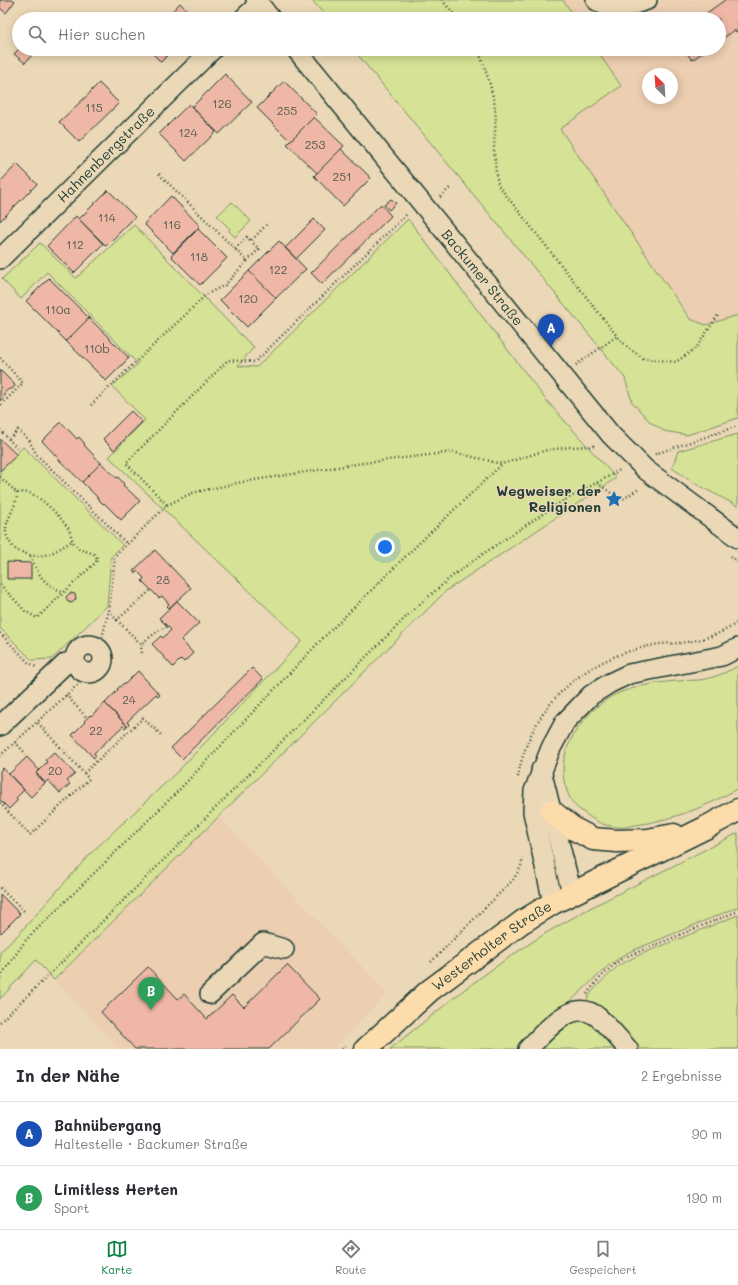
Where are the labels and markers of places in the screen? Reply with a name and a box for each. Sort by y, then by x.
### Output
pin: A [538,314,564,347]
place label: Wegweiser der Religionen [496,481,601,516]
place icon: Wegweiser der Religionen [604,489,624,509]
pin: B [138,977,164,1010]

